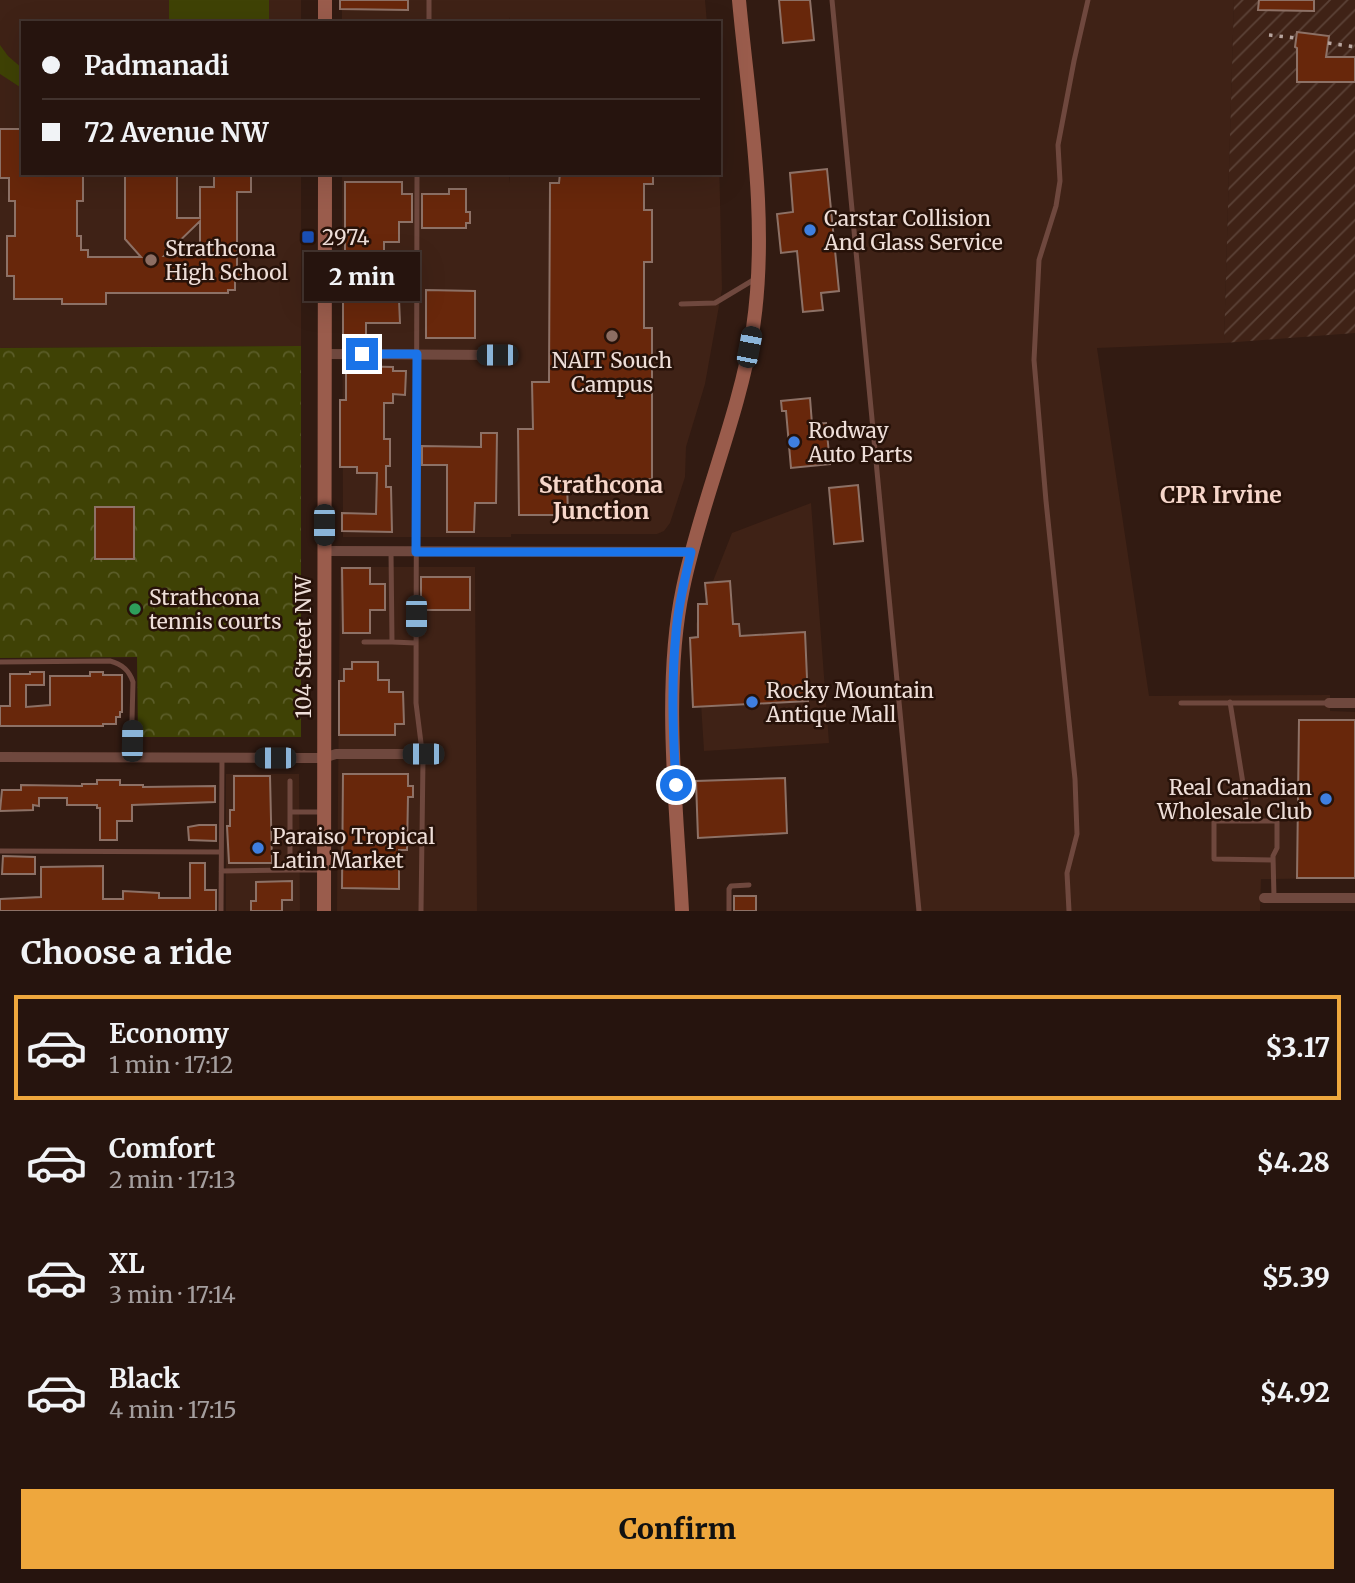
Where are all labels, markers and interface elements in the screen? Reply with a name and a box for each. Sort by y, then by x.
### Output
text: Padmanadi [84,49,229,82]
text: 72 Avenue NW [84,116,268,149]
place label: Carstar Collision And Glass Service [823,205,1003,256]
marker: Carstar Collision And Glass Service [802,222,818,238]
place label: 2974 [322,224,369,251]
marker: 2974 [300,229,316,245]
place label: Strathcona High School [165,235,288,286]
marker: Strathcona High School [143,252,159,268]
callout: 2 min [304,252,420,302]
text: 2 min [329,262,395,291]
car [735,324,764,370]
marker: NAIT Souch Campus [604,328,620,344]
route end [346,338,378,370]
car [477,345,519,366]
place label: NAIT Souch Campus [552,347,672,398]
place label: Rodway Auto Parts [807,417,913,468]
marker: Rodway Auto Parts [786,434,802,450]
district label: Strathcona Junction [539,470,663,525]
district label: CPR Irvine [1160,480,1282,509]
car [314,504,335,546]
street label: 104 Street NW [290,575,317,718]
place label: Strathcona tennis courts [149,584,281,635]
car [406,595,427,637]
marker: Strathcona tennis courts [127,601,143,617]
place label: Rocky Mountain Antique Mall [765,677,934,728]
marker: Rocky Mountain Antique Mall [744,694,760,710]
car [122,720,143,762]
car [403,744,445,765]
car [255,748,297,769]
route start [660,769,692,801]
place label: Real Canadian Wholesale Club [1156,774,1312,825]
marker: Real Canadian Wholesale Club [1318,791,1334,807]
place label: Paraiso Tropical Latin Market [272,823,436,874]
marker: Paraiso Tropical Latin Market [250,840,266,856]
text: Choose a ride [21,933,232,973]
icon: car [25,1016,88,1079]
text: Economy [109,1017,229,1050]
text: $3.17 [1265,1031,1330,1064]
text: 1 min · 17:12 [109,1050,234,1079]
icon: car [25,1131,88,1194]
text: Comfort [109,1132,215,1165]
text: $4.28 [1257,1146,1330,1179]
text: 2 min · 17:13 [109,1165,236,1194]
icon: car [25,1246,88,1309]
text: XL [109,1247,145,1280]
text: $5.39 [1262,1261,1330,1294]
text: 3 min · 17:14 [109,1280,236,1309]
icon: car [25,1361,88,1424]
text: Black [109,1362,180,1395]
text: $4.92 [1260,1376,1330,1409]
text: 4 min · 17:15 [109,1395,237,1424]
button: Confirm [21,1489,1334,1569]

